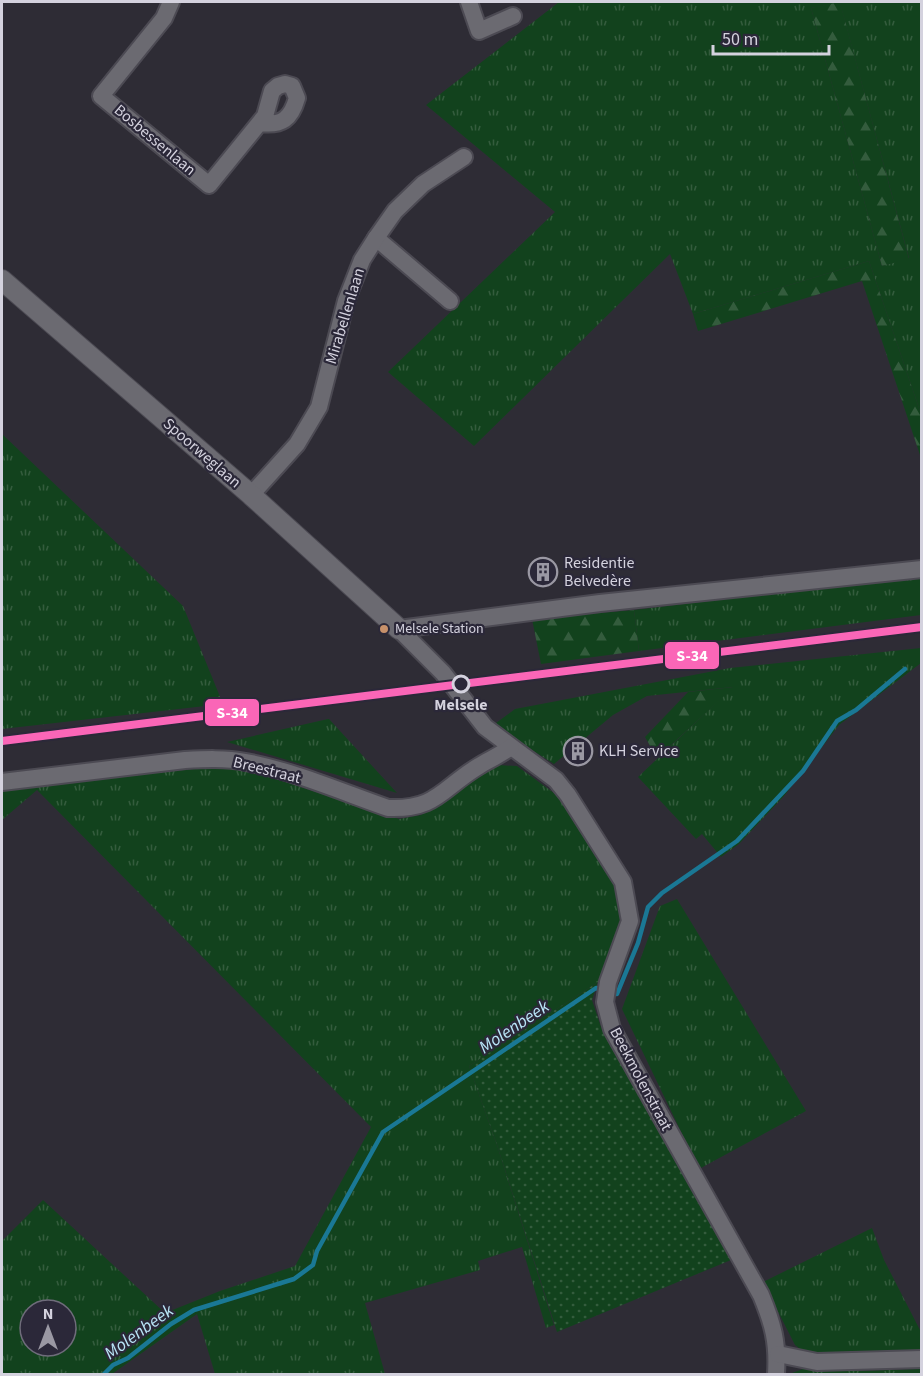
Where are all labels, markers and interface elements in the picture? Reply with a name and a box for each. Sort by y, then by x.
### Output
scale bar [713,18,828,56]
text: 50 m [722,27,758,52]
street label: Bosbessenlaan [109,99,201,181]
street label: Mirabellenlaan [320,265,370,367]
street label: Spoorweglaan [158,413,246,493]
place label: Residentie Belvedère [564,552,634,592]
building icon: Residentie Belvedère [527,556,559,588]
place label: Melsele Station [395,619,484,639]
marker: Melsele Station [378,623,390,635]
line badge: S-34 [664,641,720,670]
text: S-34 [676,645,708,667]
marker: Melsele [452,675,470,693]
place label: Melsele [434,694,488,716]
line badge: S-34 [204,698,260,727]
text: S-34 [216,702,248,724]
building icon: KLH Service [562,735,594,767]
place label: KLH Service [599,740,678,762]
street label: Breestraat [231,751,304,789]
water label: Molenbeek [474,994,555,1060]
street label: Beekmolenstraat [604,1023,678,1135]
north arrow [18,1298,78,1358]
water label: Molenbeek [99,1298,179,1366]
text: N [43,1303,53,1325]

